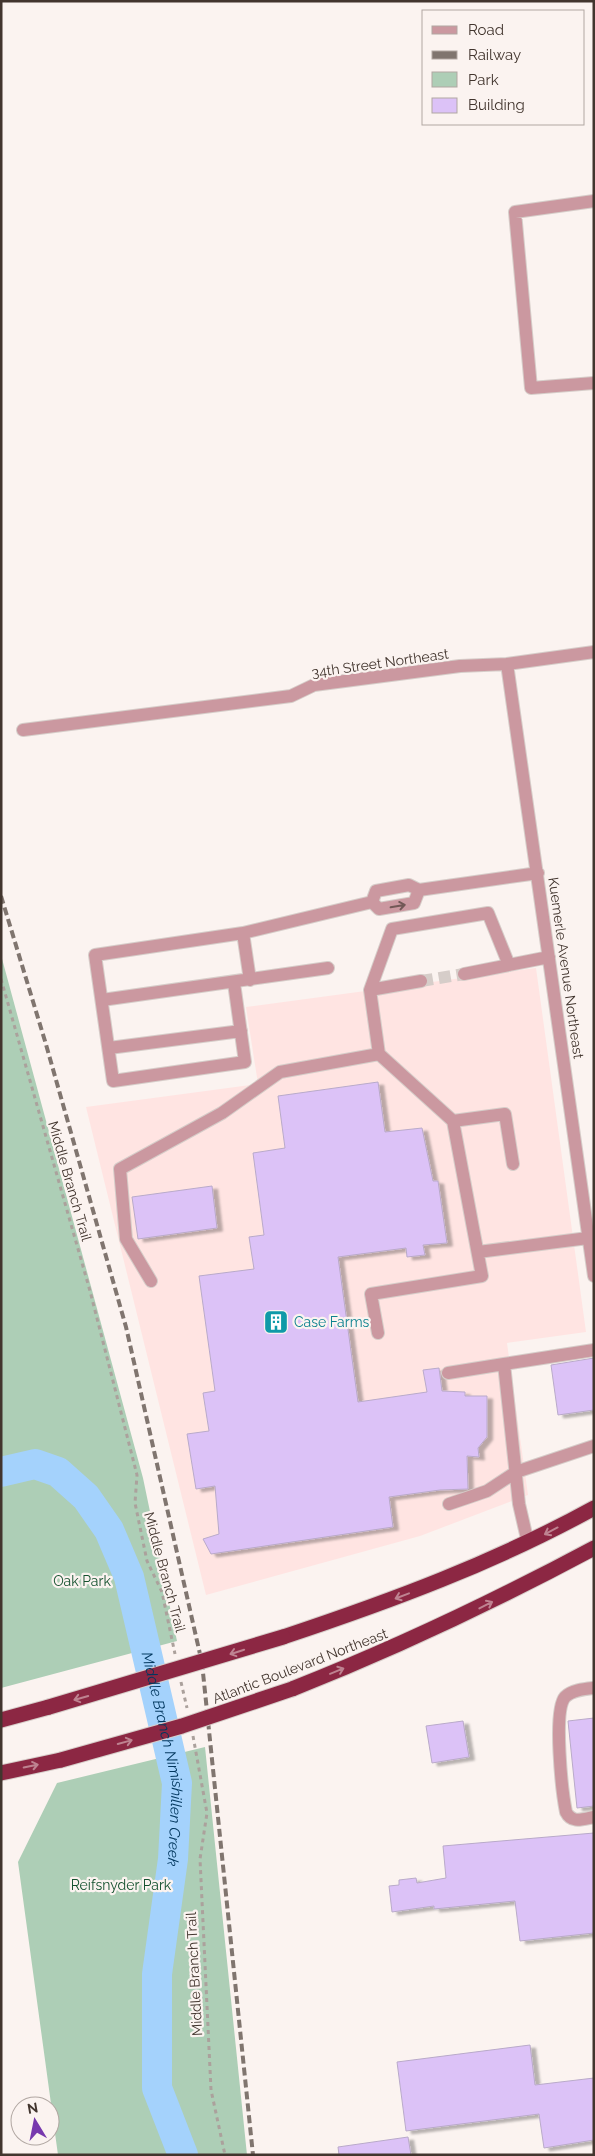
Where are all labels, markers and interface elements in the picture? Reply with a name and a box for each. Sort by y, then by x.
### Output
legend [422,10,585,125]
text: Road [468,21,504,39]
text: Railway [468,46,521,64]
text: Park [468,71,499,89]
text: Building [468,96,525,114]
street label: 34th Street Northeast [311,645,450,681]
street label: Kuemerle Avenue Northeast [545,876,587,1060]
one-way arrow [390,900,406,910]
street label: Middle Branch Trail [45,1119,95,1243]
building icon: Case Farms [263,1309,289,1335]
place label: Case Farms [294,1314,370,1330]
street label: Middle Branch Trail [141,1510,189,1634]
one-way arrow [544,1527,559,1536]
park label: Oak Park [53,1573,111,1589]
one-way arrow [395,1592,410,1601]
one-way arrow [478,1600,493,1610]
street label: Atlantic Boulevard Northeast [210,1625,390,1707]
one-way arrow [229,1647,245,1657]
water label: Middle Branch Nimishillen Creek [138,1650,186,1867]
one-way arrow [330,1666,345,1675]
one-way arrow [74,1694,90,1704]
one-way arrow [116,1737,132,1746]
one-way arrow [23,1761,39,1770]
park label: Reifsnyder Park [71,1877,172,1893]
street label: Middle Branch Trail [183,1911,205,2036]
north arrow [10,2096,60,2146]
text: N [26,2099,39,2117]

